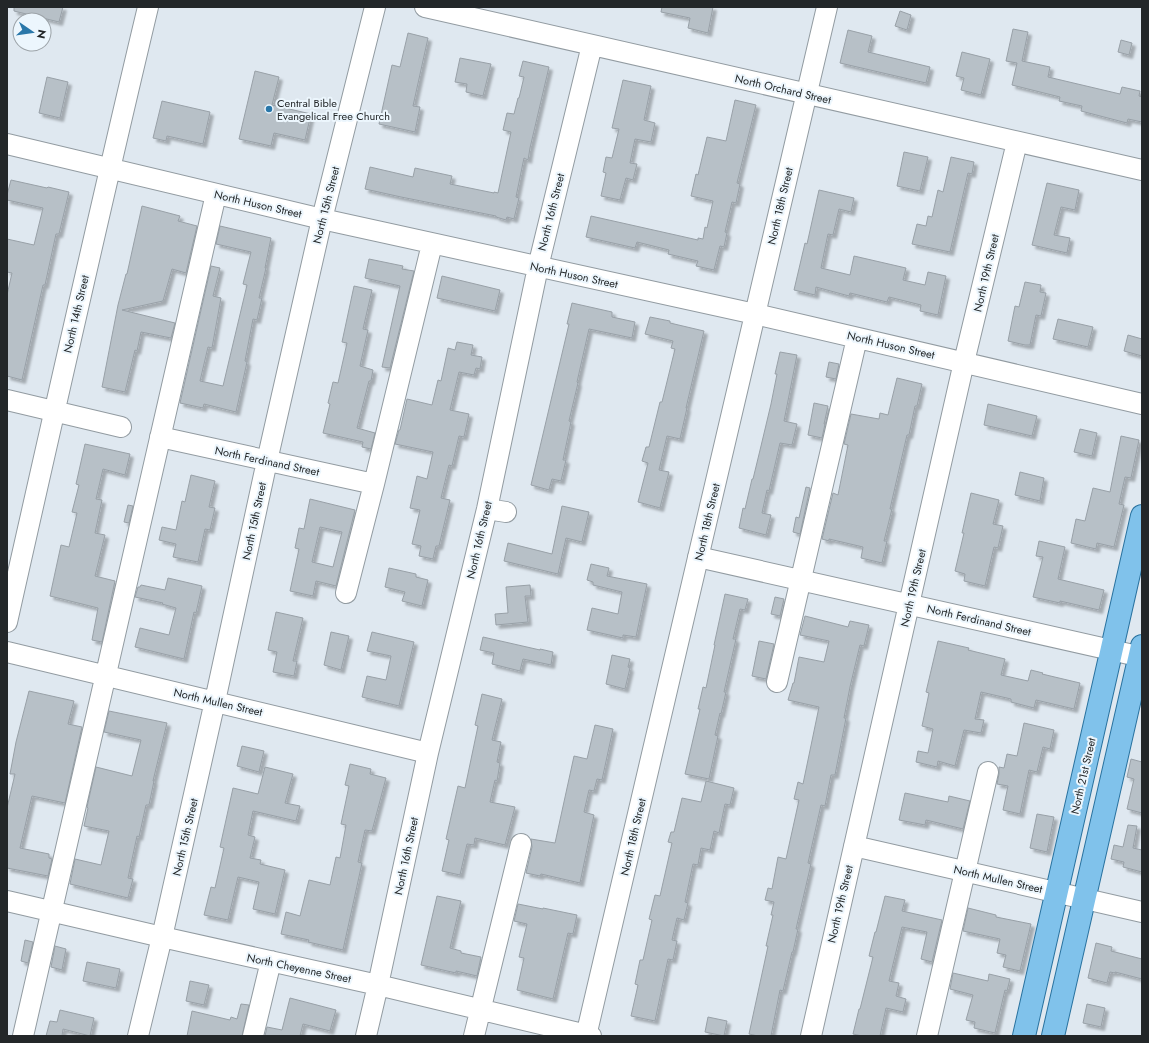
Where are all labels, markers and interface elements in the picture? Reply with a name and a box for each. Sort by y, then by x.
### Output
north arrow [12,12,52,52]
text: N [33,28,51,40]
street label: North Orchard Street [733,70,833,108]
place label: Central Bible Evangelical Free Church [277,95,390,124]
marker: Central Bible Evangelical Free Church [264,104,274,114]
street label: North 15th Street [309,164,343,245]
street label: North 18th Street [763,165,797,246]
street label: North 16th Street [534,171,568,252]
street label: North Huson Street [213,186,304,222]
street label: North 19th Street [969,232,1003,313]
street label: North Huson Street [529,258,620,292]
street label: North 14th Street [59,273,93,354]
street label: North Huson Street [846,327,937,363]
street label: North Ferdinand Street [213,442,321,480]
street label: North 15th Street [238,480,270,561]
street label: North 18th Street [690,481,724,562]
street label: North 16th Street [462,499,496,580]
street label: North 19th Street [896,547,930,628]
street label: North Ferdinand Street [925,600,1033,640]
street label: North Mullen Street [172,684,264,720]
street label: North 21st Street [1066,736,1100,816]
street label: North 15th Street [168,796,202,877]
street label: North 18th Street [616,796,650,877]
street label: North 16th Street [390,815,422,896]
street label: North Mullen Street [952,861,1044,897]
street label: North 19th Street [823,863,857,944]
street label: North Cheyenne Street [246,949,353,987]

